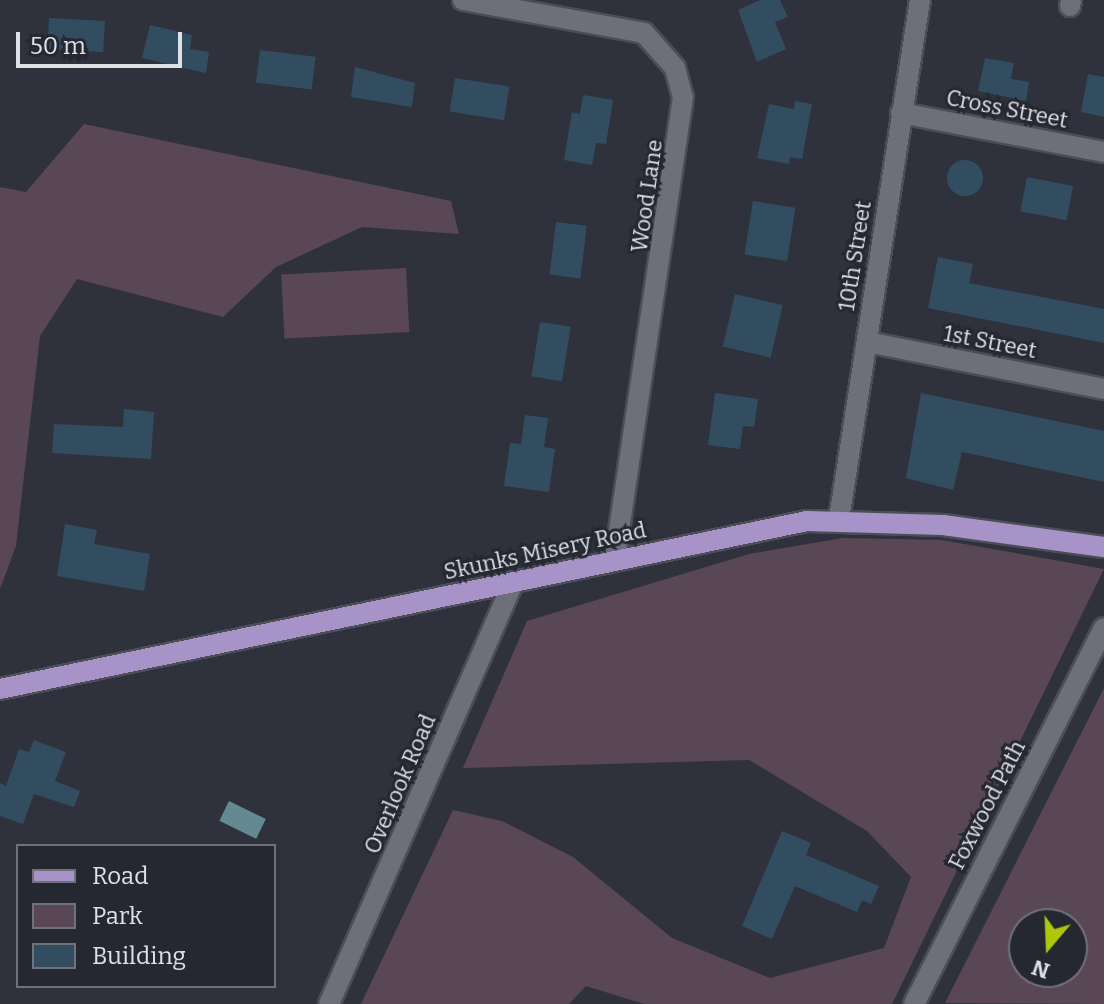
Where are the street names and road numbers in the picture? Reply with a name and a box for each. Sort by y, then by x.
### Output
street label: Cross Street [944,84,1070,134]
street label: Wood Lane [626,138,668,254]
street label: 10th Street [833,199,877,313]
street label: 1st Street [941,320,1039,364]
street label: Skunks Misery Road [441,517,649,585]
street label: Overlook Road [359,710,441,858]
street label: Foxwood Path [943,736,1031,874]

